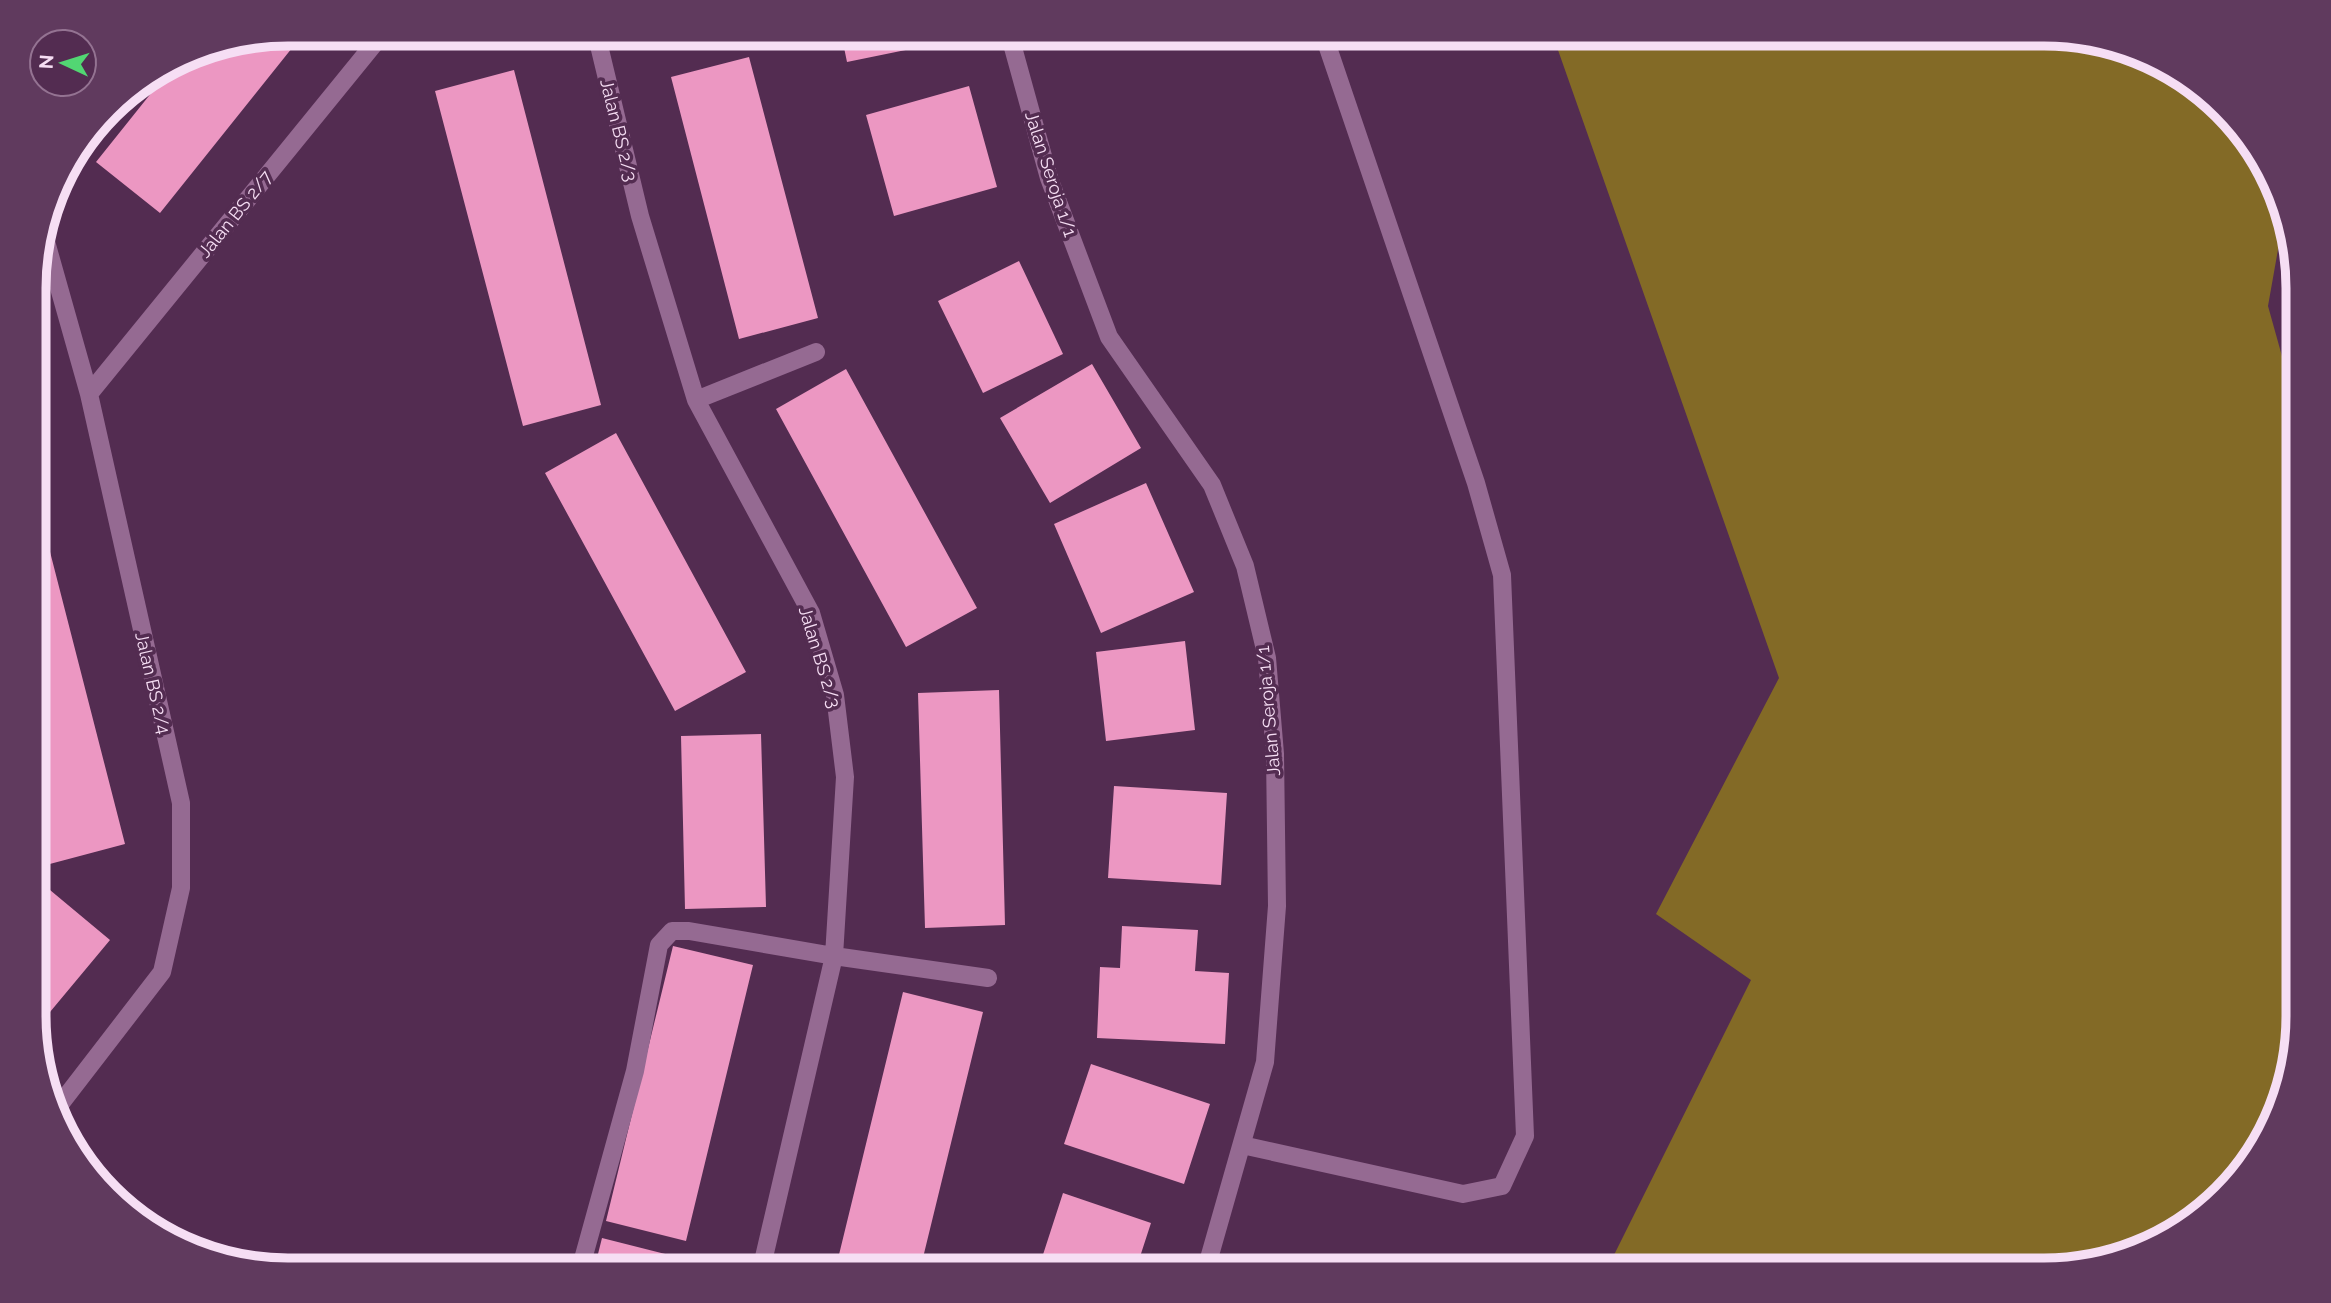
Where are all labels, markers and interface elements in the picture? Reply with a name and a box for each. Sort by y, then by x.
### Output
north arrow [28,28,98,98]
text: N [35,54,58,70]
street label: Jalan BS 2/3 [596,77,642,183]
street label: Jalan Seroja 1/1 [1021,109,1081,240]
street label: Jalan BS 2/7 [194,166,277,262]
street label: Jalan BS 2/3 [795,604,845,710]
street label: Jalan BS 2/4 [131,630,175,736]
street label: Jalan Seroja 1/1 [1252,645,1284,777]

